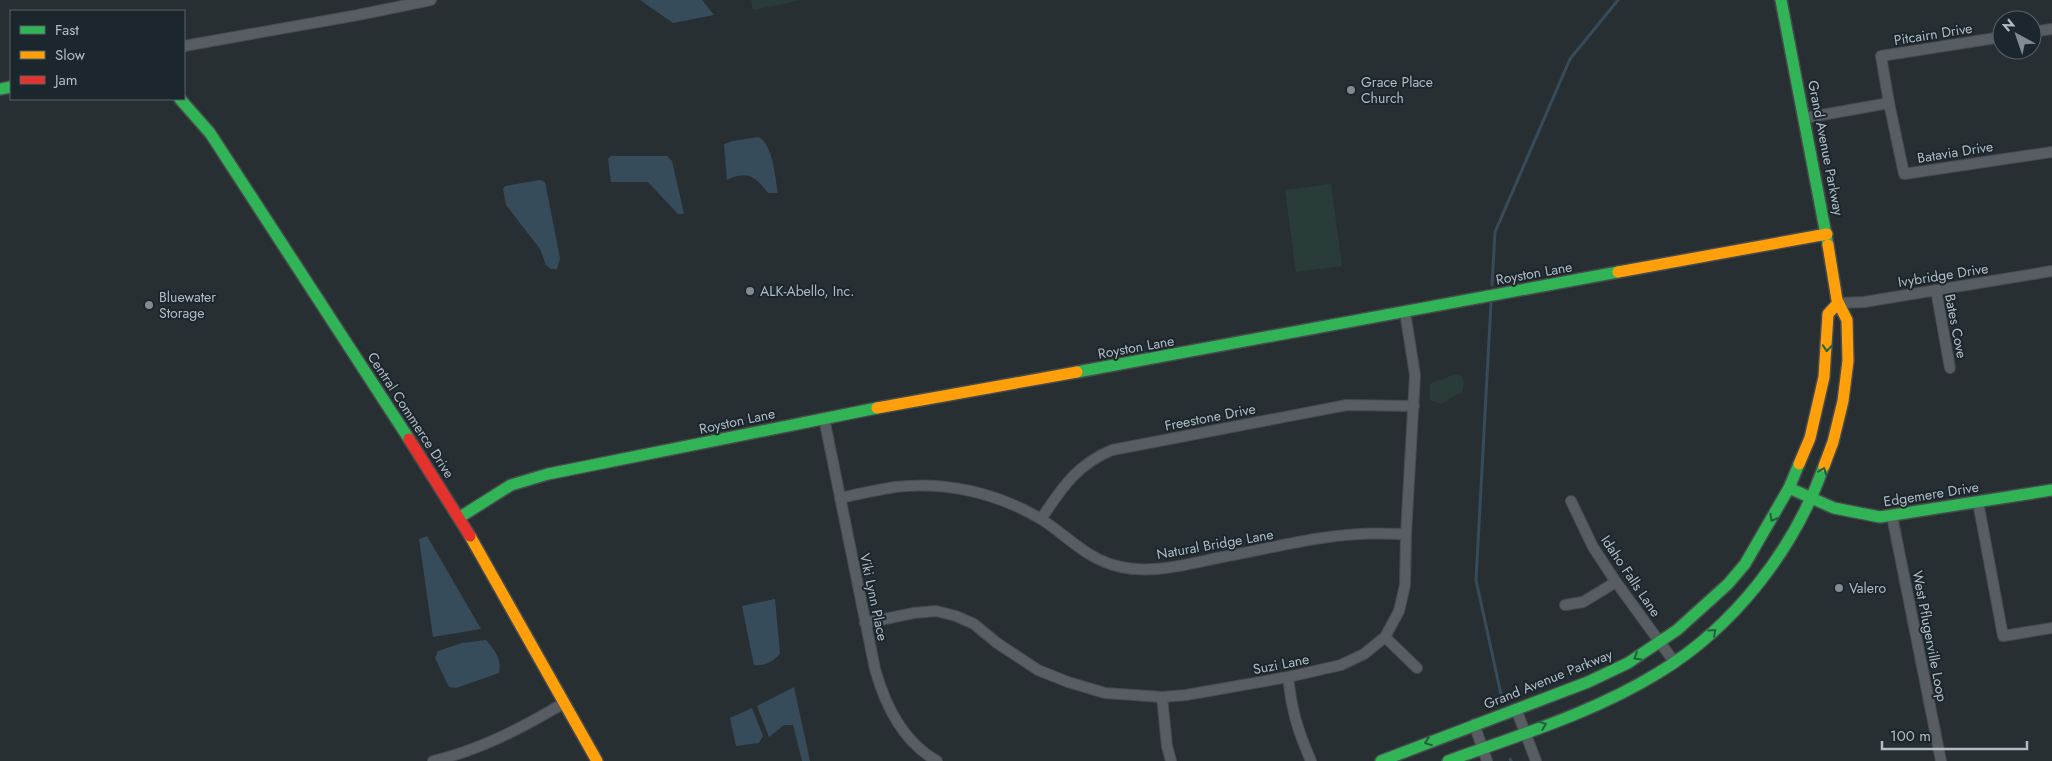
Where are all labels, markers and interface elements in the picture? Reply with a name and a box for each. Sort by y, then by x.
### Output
legend [10,10,185,100]
north arrow [1992,10,2042,60]
text: N [1998,14,2019,36]
street label: Pitcairn Drive [1892,18,1974,50]
text: Fast [55,19,79,41]
text: Slow [55,44,86,66]
text: Jam [53,69,78,91]
place label: Grace Place Church [1361,72,1433,108]
street label: Grand Avenue Parkway [1803,79,1849,218]
marker: Grace Place Church [1345,84,1357,96]
street label: Batavia Drive [1916,136,1994,168]
street label: Royston Lane [1494,256,1574,290]
street label: Ivybridge Drive [1896,258,1990,292]
place label: ALK-Abello, Inc. [760,281,854,301]
marker: ALK-Abello, Inc. [744,285,756,297]
place label: Bluewater Storage [159,287,216,323]
street label: Bates Cove [1940,292,1972,360]
marker: Bluewater Storage [143,299,155,311]
street label: Royston Lane [1096,330,1176,364]
one-way arrow [1822,344,1833,352]
street label: Central Commerce Drive [363,348,459,482]
street label: Freestone Drive [1163,398,1257,436]
street label: Royston Lane [697,403,777,439]
one-way arrow [1817,467,1827,475]
street label: Edgemere Drive [1882,477,1980,511]
one-way arrow [1769,512,1779,521]
street label: Natural Bridge Lane [1155,524,1275,564]
street label: Idaho Falls Lane [1596,531,1666,621]
street label: Viki Lynn Place [855,551,893,643]
street label: West Pflugerville Loop [1907,569,1953,703]
place label: Valero [1849,578,1887,598]
marker: Valero [1833,582,1845,594]
one-way arrow [1707,629,1716,638]
street label: Grand Avenue Parkway [1481,644,1616,714]
street label: Suzi Lane [1251,649,1311,679]
one-way arrow [1633,651,1642,661]
scale bar [1882,718,2027,750]
one-way arrow [1538,721,1547,731]
text: 100 m [1890,725,1931,747]
one-way arrow [1424,736,1433,746]

